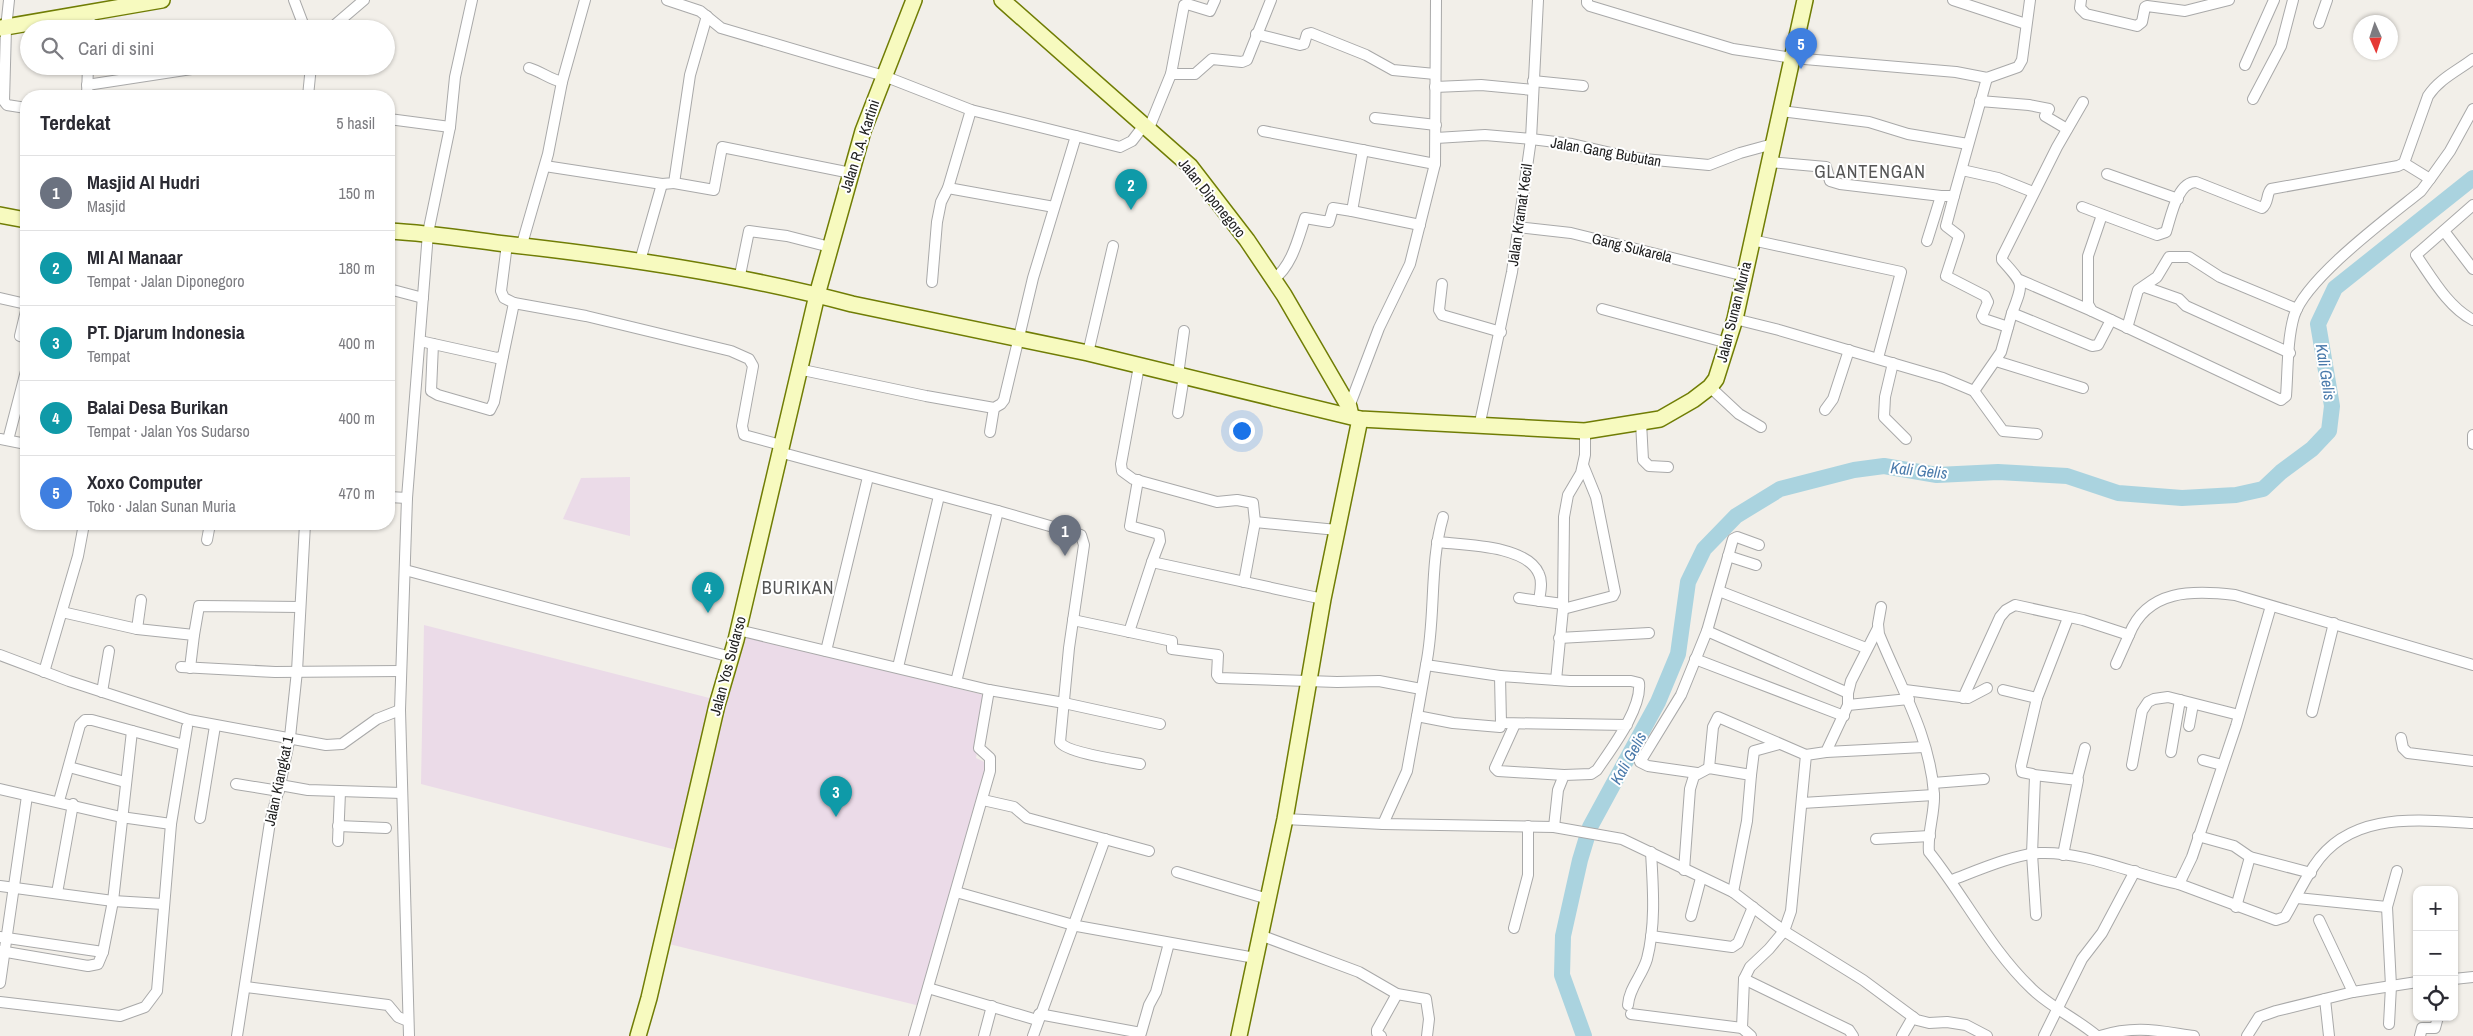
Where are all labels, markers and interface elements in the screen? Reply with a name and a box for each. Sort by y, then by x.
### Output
north arrow [2353,15,2398,60]
search box [20,20,395,75]
pin: 5 [1785,28,1817,69]
icon: search [38,34,66,62]
text: Cari di sini [78,35,154,61]
street label: Jalan R.A. Kartini [835,97,884,195]
text: Terdekat [40,108,111,137]
text: 5 hasil [336,112,375,134]
street label: Jalan Gang Bubutan [1549,131,1663,172]
street label: Jalan Diponegoro [1174,153,1251,242]
district label: GLANTENGAN [1814,159,1926,184]
street label: Jalan Kramat Kecil [1502,162,1537,268]
text: Masjid Al Hudri [87,169,200,195]
pin: 2 [1115,169,1147,210]
text: 1 [52,182,60,204]
text: 150 m [339,182,375,204]
text: Masjid [87,195,126,217]
street label: Gang Sukarela [1590,227,1675,268]
text: MI Al Manaar [87,244,183,270]
text: 2 [52,257,60,279]
text: 180 m [339,257,375,279]
street label: Jalan Sunan Muria [1711,259,1756,365]
text: Tempat · Jalan Diponegoro [87,270,245,292]
text: PT. Djarum Indonesia [87,319,245,345]
text: 3 [52,332,60,354]
text: 400 m [339,332,375,354]
water label: Kali Gelis [2311,342,2341,402]
text: Tempat [87,345,130,367]
text: Balai Desa Burikan [87,394,228,420]
text: 4 [52,407,60,429]
text: 400 m [339,407,375,429]
your location [1229,418,1255,444]
text: Tempat · Jalan Yos Sudarso [87,420,250,442]
water label: Kali Gelis [1890,456,1949,484]
text: Xoxo Computer [87,469,202,495]
text: 5 [52,482,60,504]
text: 470 m [339,482,375,504]
text: Toko · Jalan Sunan Muria [87,495,236,517]
pin: 1 [1049,515,1081,556]
pin: 4 [692,572,724,613]
district label: BURIKAN [762,575,834,600]
street label: Jalan Yos Sudarso [704,614,751,718]
water label: Kali Gelis [1605,727,1652,788]
street label: Jalan Kiangkat 1 [259,734,298,828]
pin: 3 [820,776,852,817]
map controls [2413,886,2458,1021]
button: + [2413,886,2458,931]
button: − [2413,931,2458,976]
button: locate [2413,976,2458,1021]

